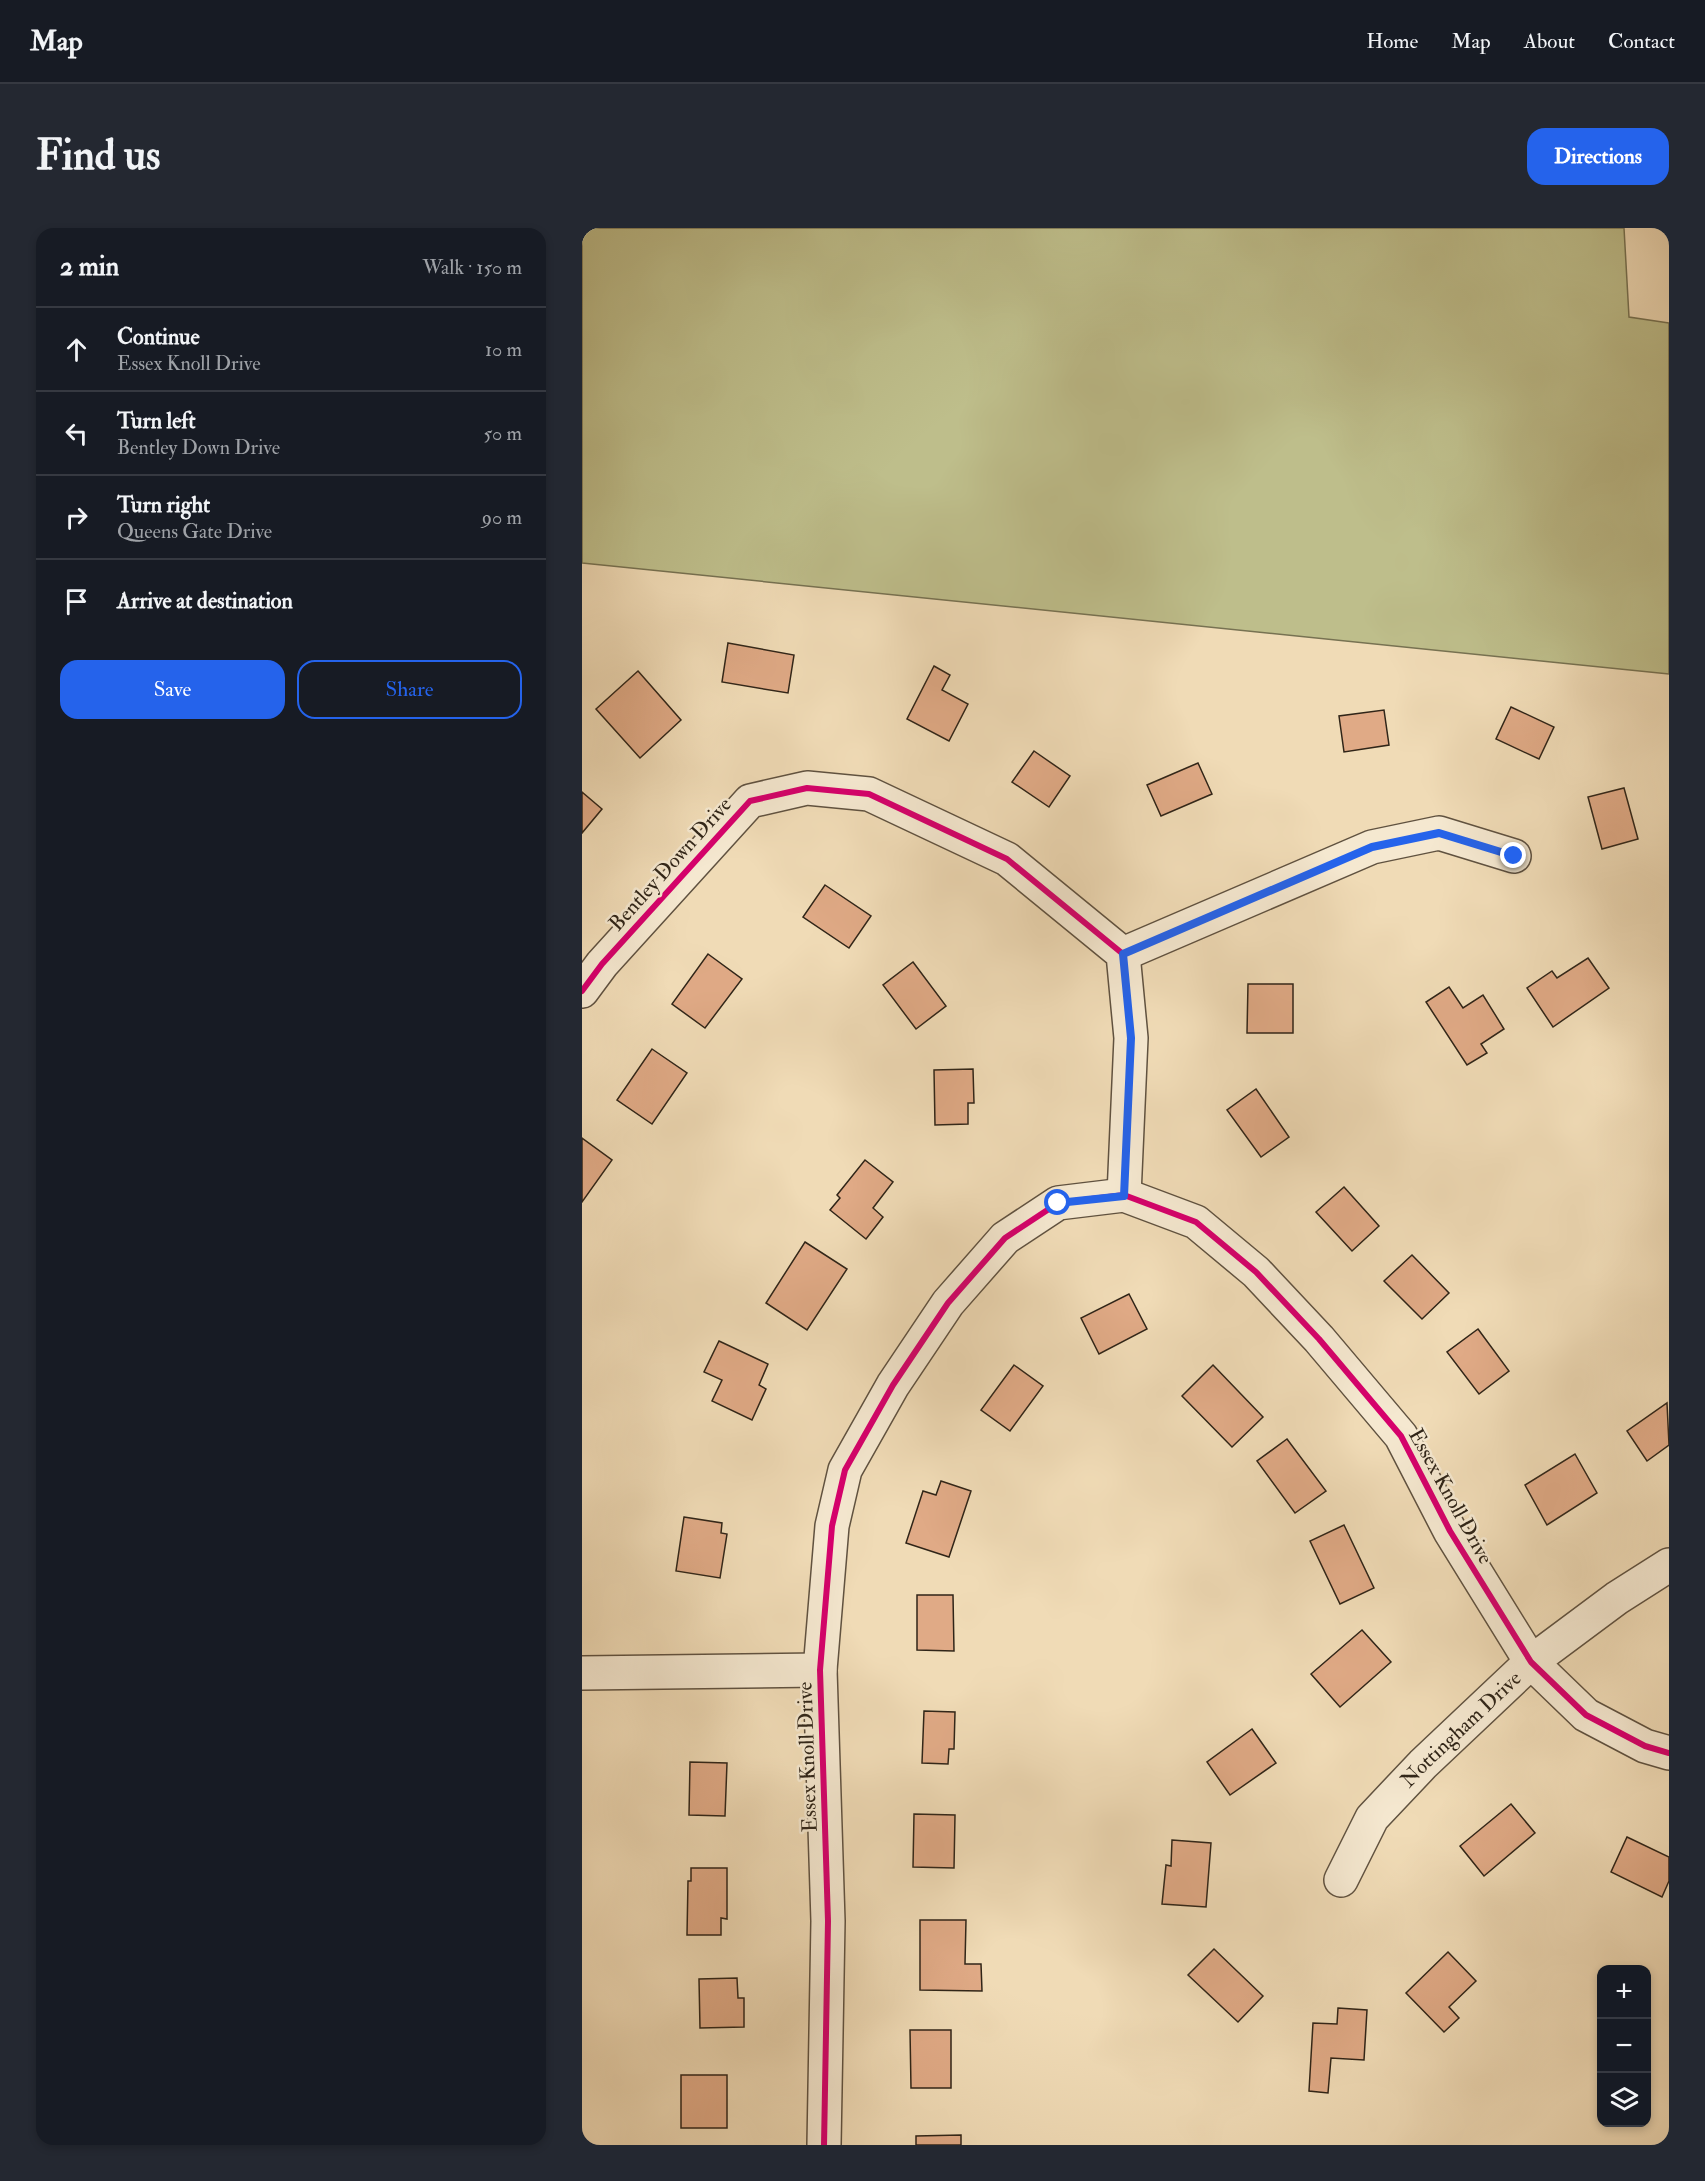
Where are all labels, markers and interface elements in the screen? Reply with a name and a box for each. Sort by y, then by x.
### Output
text: Map [30,24,83,59]
text: Home [1366,28,1418,55]
text: Map [1451,28,1491,55]
text: About [1524,28,1575,55]
text: Contact [1608,28,1675,55]
button: Directions [1527,128,1669,185]
text: Find us [36,130,160,182]
text: 2 min [60,251,119,283]
text: Walk · 150 m [422,255,522,280]
text: Continue [117,323,200,351]
icon: ahead [60,333,93,366]
text: 10 m [485,337,522,362]
text: Essex Knoll Drive [117,351,261,376]
text: Turn left [117,407,196,435]
icon: left [60,417,93,450]
text: 50 m [483,421,522,446]
text: Bentley Down Drive [117,435,280,460]
text: Turn right [117,491,210,519]
icon: right [60,501,93,534]
text: 90 m [482,505,522,530]
text: Queens Gate Drive [117,519,272,544]
icon: arrive [60,585,93,618]
text: Arrive at destination [117,587,293,615]
button: Save [60,660,285,719]
button: Share [297,660,522,719]
street label: Bentley Down Drive [603,792,738,937]
route end [1500,842,1526,868]
route start [1044,1189,1070,1215]
street label: Essex Knoll Drive [1402,1424,1499,1569]
street label: Nottingham Drive [1395,1665,1527,1793]
street label: Essex Knoll Drive [791,1681,824,1833]
map controls [1597,1965,1651,2127]
button: + [1597,1965,1651,2019]
button: − [1597,2019,1651,2073]
button: layers [1597,2073,1651,2127]

